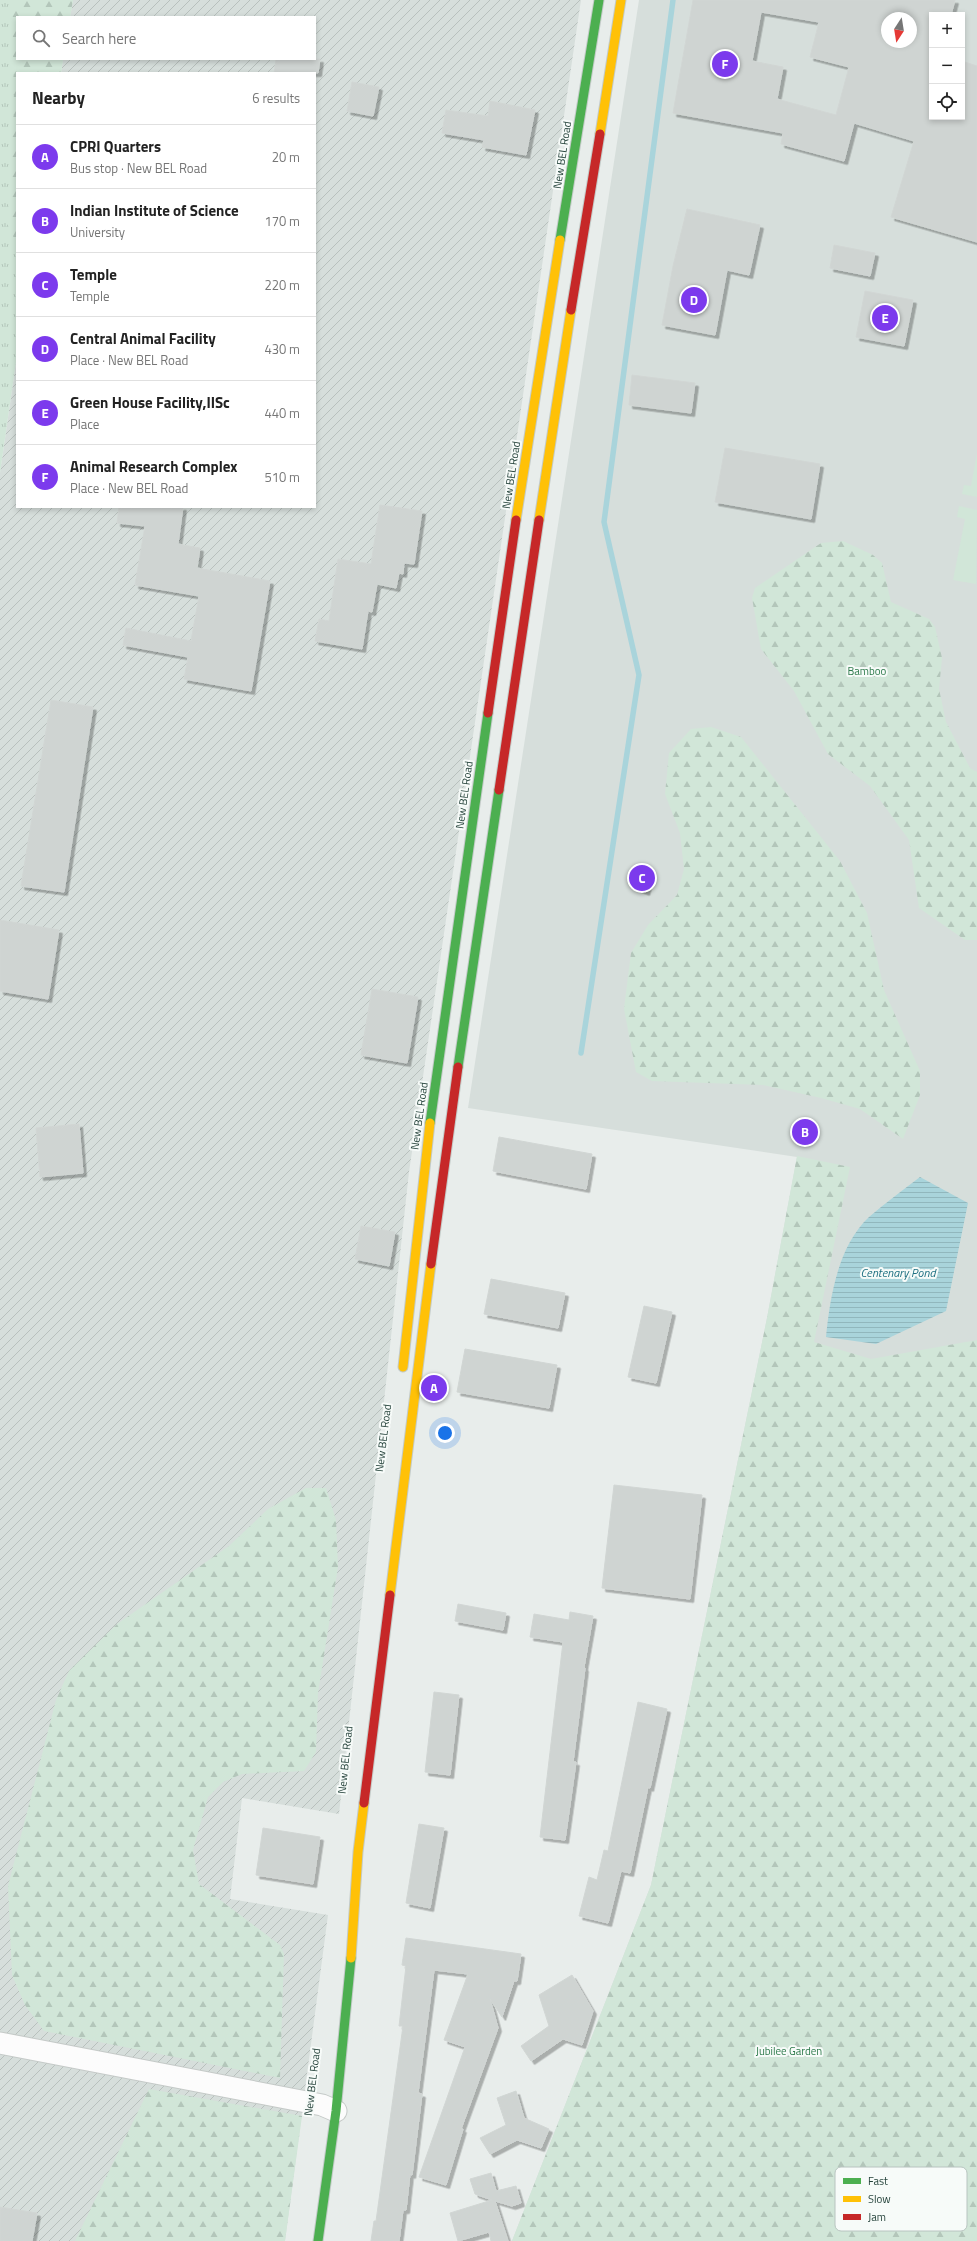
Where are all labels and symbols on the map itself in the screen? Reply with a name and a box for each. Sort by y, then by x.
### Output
north arrow [881,12,917,48]
pin: F [712,49,738,79]
street label: New BEL Road [549,120,575,190]
pin: D [681,285,707,315]
pin: E [872,303,898,333]
street label: New BEL Road [498,440,524,510]
park label: Bamboo [848,663,887,679]
street label: New BEL Road [451,760,477,830]
pin: C [629,863,655,893]
street label: New BEL Road [406,1081,432,1151]
pin: B [792,1117,818,1147]
water label: Centenary Pond [860,1263,938,1282]
pin: A [421,1373,447,1403]
street label: New BEL Road [371,1403,395,1473]
your location [435,1423,455,1443]
street label: New BEL Road [333,1725,357,1795]
park label: Jubilee Garden [756,2043,822,2059]
street label: New BEL Road [300,2047,324,2117]
legend [835,2167,967,2231]
text: Fast [868,2173,888,2189]
text: Slow [868,2191,891,2207]
text: Jam [868,2209,886,2225]

